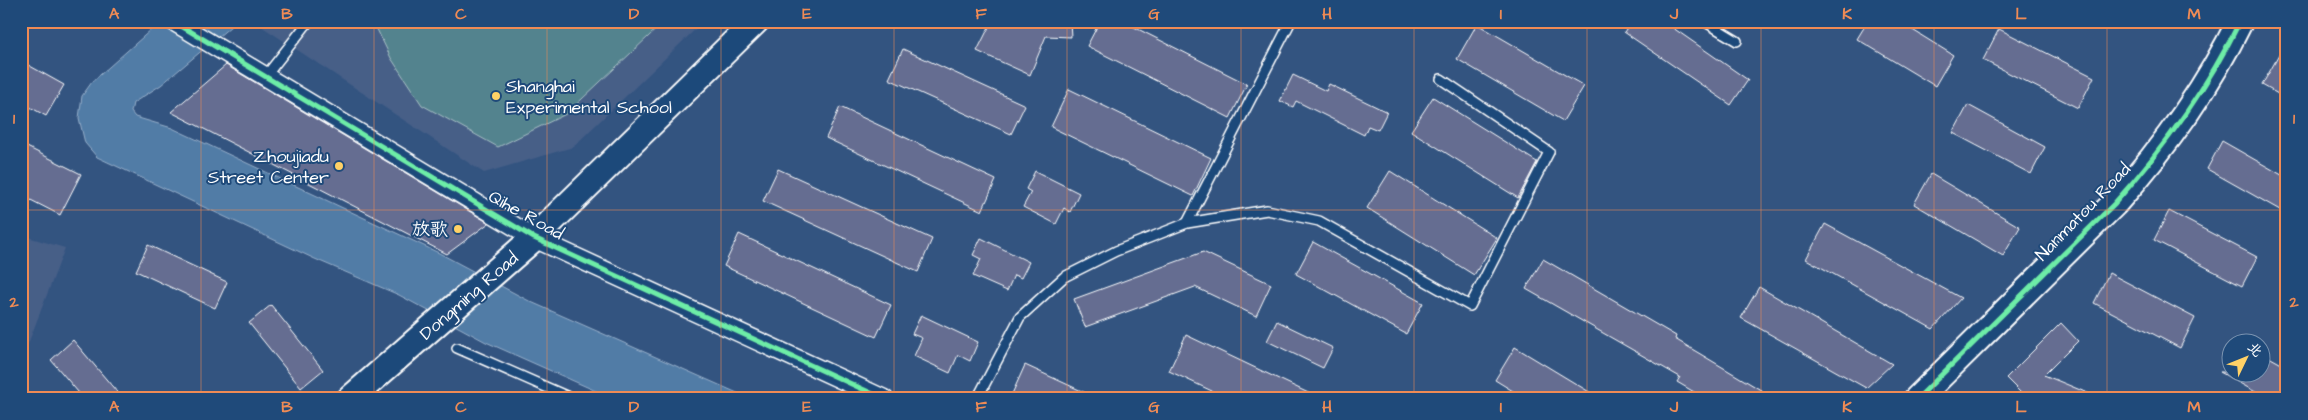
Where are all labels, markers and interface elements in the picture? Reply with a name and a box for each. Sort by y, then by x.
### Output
text: A [109,3,120,25]
text: B [281,3,293,25]
text: C [455,3,467,25]
text: D [629,3,640,25]
text: E [802,3,812,25]
text: F [975,3,987,25]
text: G [1148,3,1160,25]
text: H [1322,3,1332,25]
text: I [1500,3,1502,25]
text: J [1669,3,1679,25]
text: K [1842,3,1852,25]
text: L [2015,3,2027,25]
text: M [2187,3,2201,25]
place label: Shanghai Experimental School [506,74,672,120]
marker: Shanghai Experimental School [490,90,502,102]
text: 1 [13,108,16,130]
text: 1 [2293,108,2296,130]
place label: Zhoujiadu Street Center [208,144,329,190]
street label: Nanmatou Road [2030,157,2136,267]
marker: Zhoujiadu Street Center [333,160,345,172]
street label: Qihe Road [484,184,568,246]
place label: 放歌 [412,217,448,242]
marker: 放歌 [452,223,464,235]
street label: Dongming Road [414,246,525,347]
text: 2 [8,291,19,313]
text: 2 [2288,291,2299,313]
north arrow [2220,332,2270,382]
text: 北 [2243,338,2267,362]
text: A [109,396,120,418]
text: B [281,396,293,418]
text: C [455,396,467,418]
text: D [629,396,640,418]
text: E [802,396,812,418]
text: F [975,396,987,418]
text: G [1148,396,1160,418]
text: H [1322,396,1332,418]
text: I [1500,396,1502,418]
text: J [1669,396,1679,418]
text: K [1842,396,1852,418]
text: L [2015,396,2027,418]
text: M [2187,396,2201,418]

